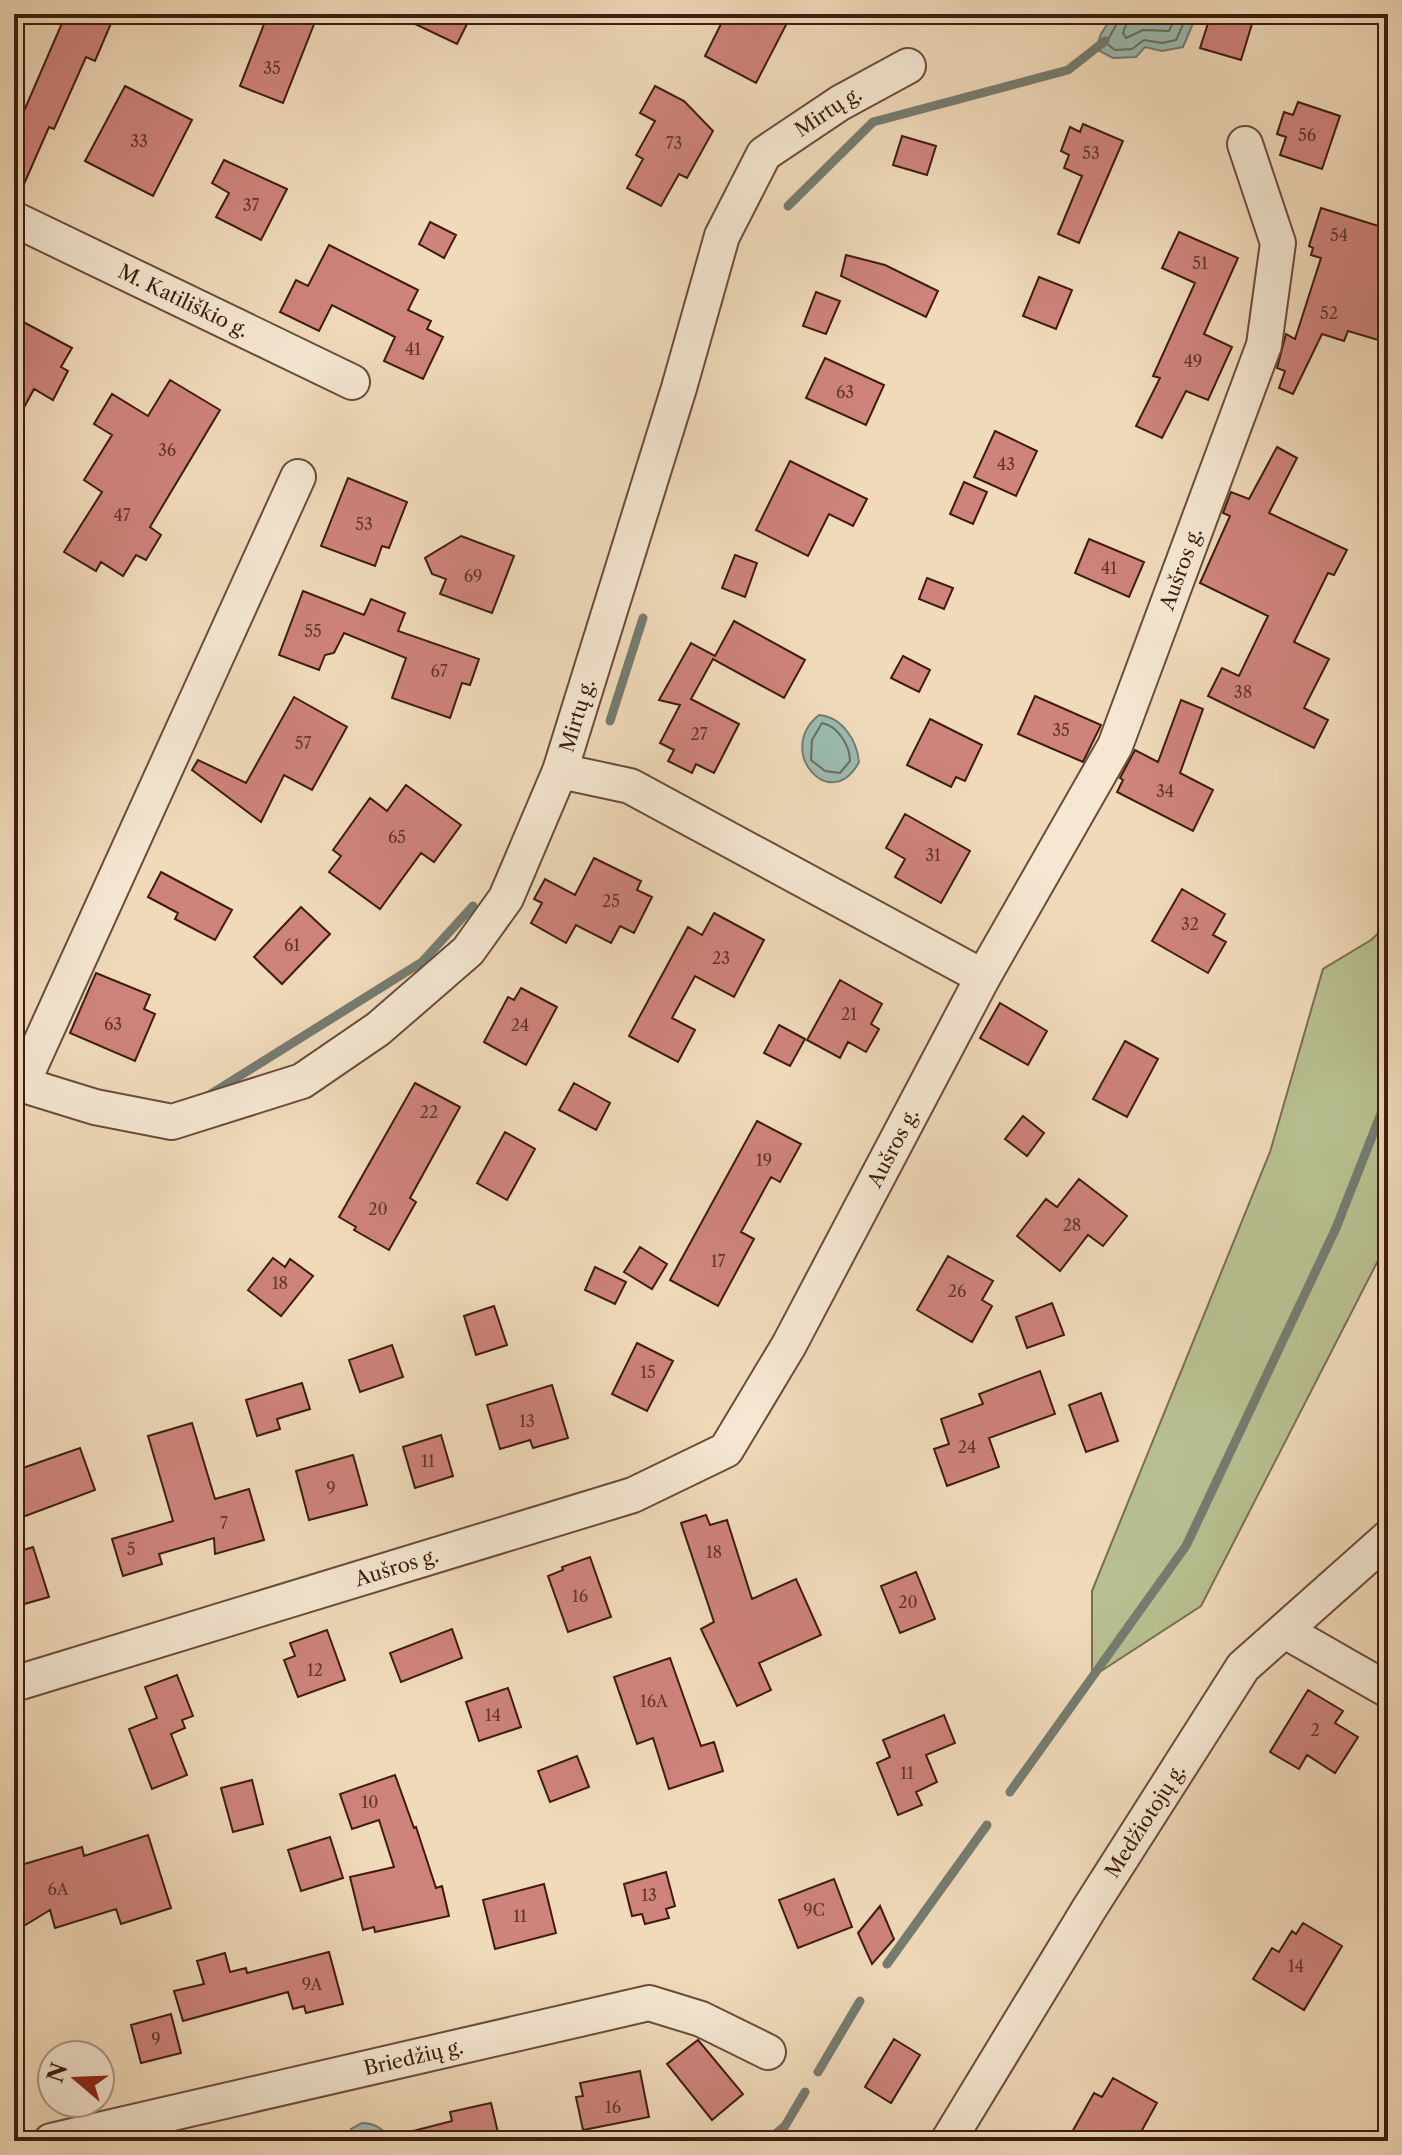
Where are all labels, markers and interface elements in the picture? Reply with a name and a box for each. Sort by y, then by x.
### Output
house number: 35 [263,58,281,78]
street label: Mirtų g. [790,82,866,142]
house number: 56 [1298,125,1316,145]
house number: 33 [130,131,148,151]
house number: 73 [666,133,682,153]
house number: 53 [1082,143,1100,163]
house number: 37 [243,195,259,215]
house number: 54 [1330,225,1348,245]
house number: 51 [1192,253,1208,273]
street label: M. Katiliškio g. [114,259,252,342]
house number: 52 [1320,303,1338,323]
house number: 41 [405,339,421,359]
house number: 49 [1184,351,1202,371]
house number: 63 [836,382,854,402]
house number: 36 [158,440,176,460]
house number: 43 [997,454,1015,474]
house number: 47 [113,505,131,525]
house number: 53 [355,514,373,534]
street label: Aušros g. [1154,524,1207,614]
house number: 41 [1101,558,1117,578]
house number: 69 [464,566,482,586]
house number: 55 [304,621,322,641]
house number: 67 [430,661,448,681]
street label: Mirtų g. [555,676,600,755]
house number: 38 [1234,682,1252,702]
house number: 35 [1052,720,1070,740]
house number: 27 [690,724,708,744]
house number: 57 [295,733,311,753]
house number: 34 [1156,781,1174,801]
house number: 65 [388,827,406,847]
house number: 31 [925,845,941,865]
house number: 25 [602,891,620,911]
house number: 32 [1181,914,1199,934]
house number: 61 [284,935,300,955]
house number: 23 [712,948,730,968]
house number: 21 [841,1004,857,1024]
house number: 63 [104,1014,122,1034]
house number: 24 [511,1015,529,1035]
house number: 22 [420,1102,438,1122]
street label: Aušros g. [862,1104,924,1192]
house number: 19 [756,1150,772,1170]
house number: 20 [368,1199,388,1219]
house number: 28 [1063,1215,1081,1235]
house number: 17 [711,1251,725,1271]
house number: 18 [272,1273,288,1293]
house number: 26 [948,1281,966,1301]
house number: 15 [640,1362,656,1382]
house number: 13 [519,1411,535,1431]
house number: 24 [958,1437,976,1457]
house number: 11 [421,1451,435,1471]
house number: 9 [326,1478,336,1498]
house number: 7 [220,1513,228,1533]
house number: 5 [127,1539,135,1559]
house number: 18 [706,1542,722,1562]
street label: Aušros g. [351,1543,441,1591]
house number: 16 [572,1586,588,1606]
house number: 20 [898,1592,918,1612]
house number: 12 [307,1660,323,1680]
house number: 16A [640,1691,669,1711]
house number: 14 [485,1705,501,1725]
house number: 2 [1310,1720,1320,1740]
street label: Medžiotojų g. [1100,1760,1190,1882]
house number: 11 [900,1763,914,1783]
house number: 10 [362,1792,378,1812]
house number: 6A [47,1879,70,1899]
house number: 13 [641,1885,657,1905]
house number: 9C [803,1900,825,1920]
house number: 11 [513,1906,527,1926]
house number: 14 [1288,1956,1304,1976]
house number: 9A [302,1974,323,1994]
house number: 9 [151,2029,161,2049]
street label: Briedžių g. [361,2034,466,2080]
north arrow [36,2039,116,2119]
text: N [42,2059,73,2086]
house number: 16 [605,2097,621,2117]

